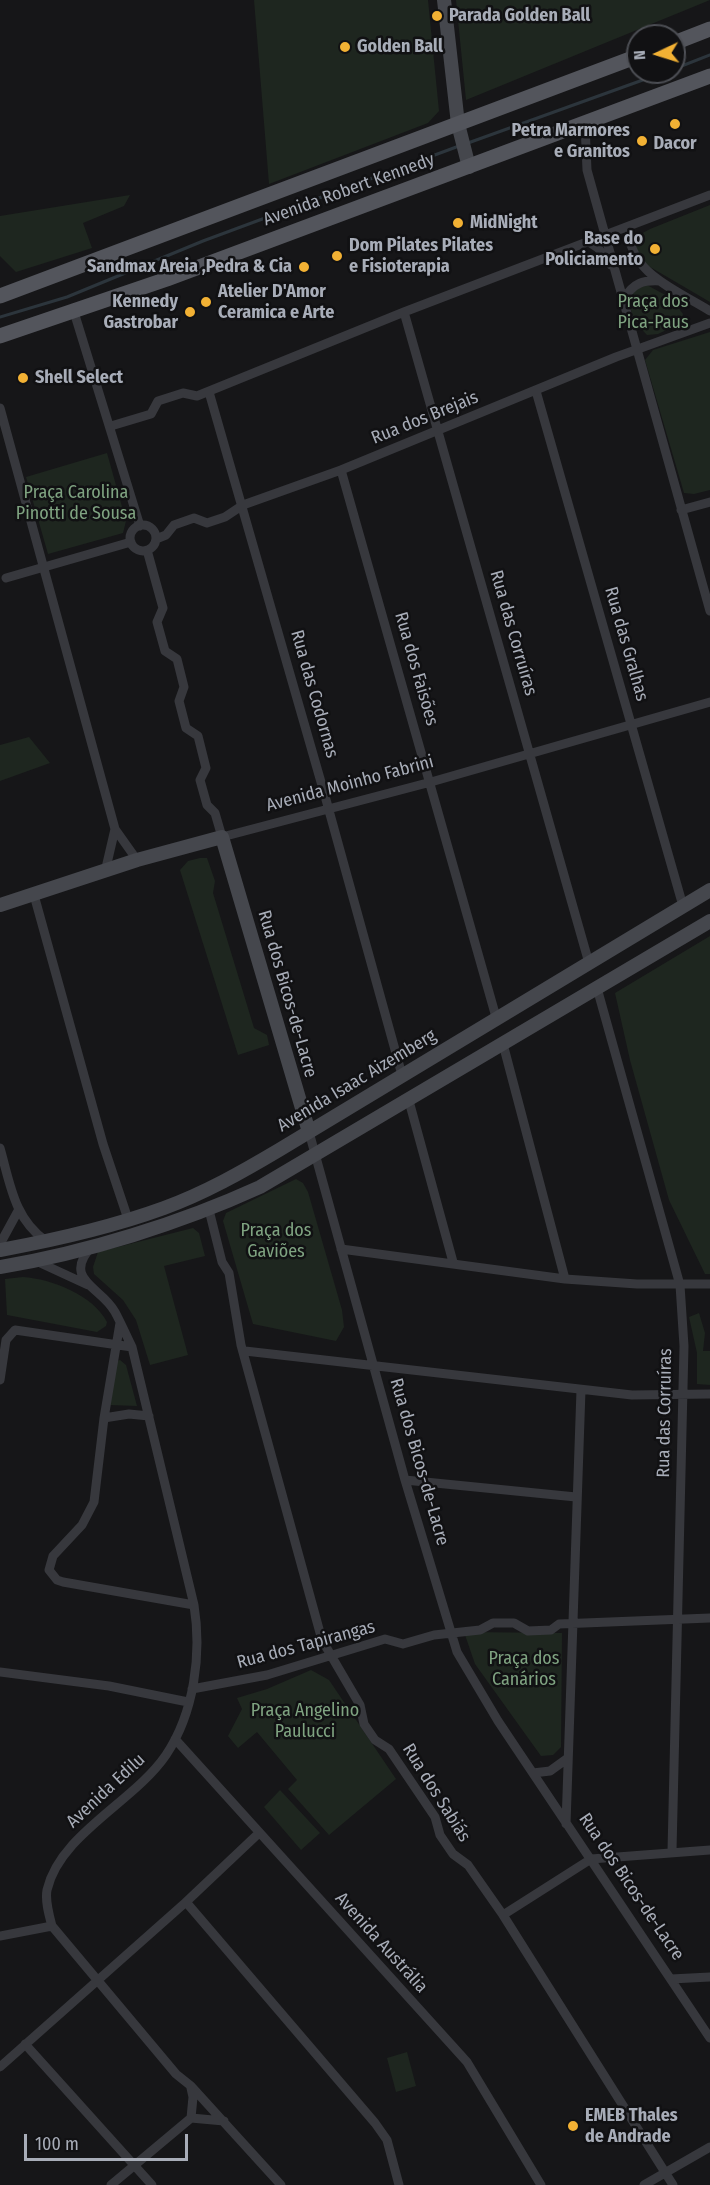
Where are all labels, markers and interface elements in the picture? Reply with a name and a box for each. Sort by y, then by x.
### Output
place label: Parada Golden Ball [449,5,590,27]
marker: Parada Golden Ball [430,9,444,23]
north arrow [626,24,686,84]
place label: Golden Ball [357,36,443,58]
marker: Golden Ball [338,40,352,54]
text: N [630,50,649,61]
marker: Dacor [668,117,682,131]
place label: Petra Marmores e Granitos [512,120,630,162]
place label: Dacor [653,133,697,155]
marker: Petra Marmores e Granitos [635,134,649,148]
street label: Avenida Robert Kennedy [260,149,438,231]
place label: MidNight [470,212,538,234]
marker: MidNight [451,216,465,230]
place label: Base do Policiamento [545,228,643,270]
place label: Dom Pilates Pilates e Fisioterapia [349,235,493,278]
marker: Base do Policiamento [648,242,662,256]
marker: Dom Pilates Pilates e Fisioterapia [330,249,344,263]
place label: Sandmax Areia ,Pedra & Cia [87,256,292,278]
marker: Sandmax Areia ,Pedra & Cia [297,260,311,274]
place label: Atelier D'Amor Ceramica e Arte [218,281,334,324]
place label: Kennedy Gastrobar [103,291,178,334]
park label: Praça dos Pica-Paus [617,291,689,334]
marker: Atelier D'Amor Ceramica e Arte [199,295,213,309]
marker: Kennedy Gastrobar [183,305,197,319]
place label: Shell Select [35,367,123,389]
marker: Shell Select [16,371,30,385]
street label: Rua dos Brejais [368,387,482,449]
park label: Praça Carolina Pinotti de Sousa [16,482,136,524]
street label: Rua das Corruíras [485,568,541,698]
street label: Rua das Gralhas [599,584,653,704]
street label: Rua dos Faisões [389,610,443,728]
street label: Rua das Codornas [285,628,343,760]
street label: Avenida Moinho Fabrini [264,751,436,817]
street label: Rua dos Bicos-de-Lacre [253,908,321,1080]
street label: Avenida Isaac Aizemberg [274,1025,440,1137]
park label: Praça dos Gaviões [241,1220,311,1262]
street label: Rua das Corruíras [653,1348,677,1478]
street label: Rua dos Bicos-de-Lacre [385,1376,453,1548]
street label: Rua dos Tapirangas [235,1616,377,1674]
park label: Praça dos Canários [489,1648,559,1690]
park label: Praça Angelino Paulucci [251,1700,359,1742]
street label: Rua dos Sabiás [397,1740,475,1846]
street label: Avenida Edilu [62,1749,150,1833]
street label: Rua dos Bicos-de-Lacre [574,1809,688,1965]
street label: Avenida Austrália [330,1888,432,1998]
place label: EMEB Thales de Andrade [585,2105,678,2148]
marker: EMEB Thales de Andrade [566,2119,580,2133]
scale bar [27,2122,190,2160]
text: 100 m [35,2133,79,2155]

